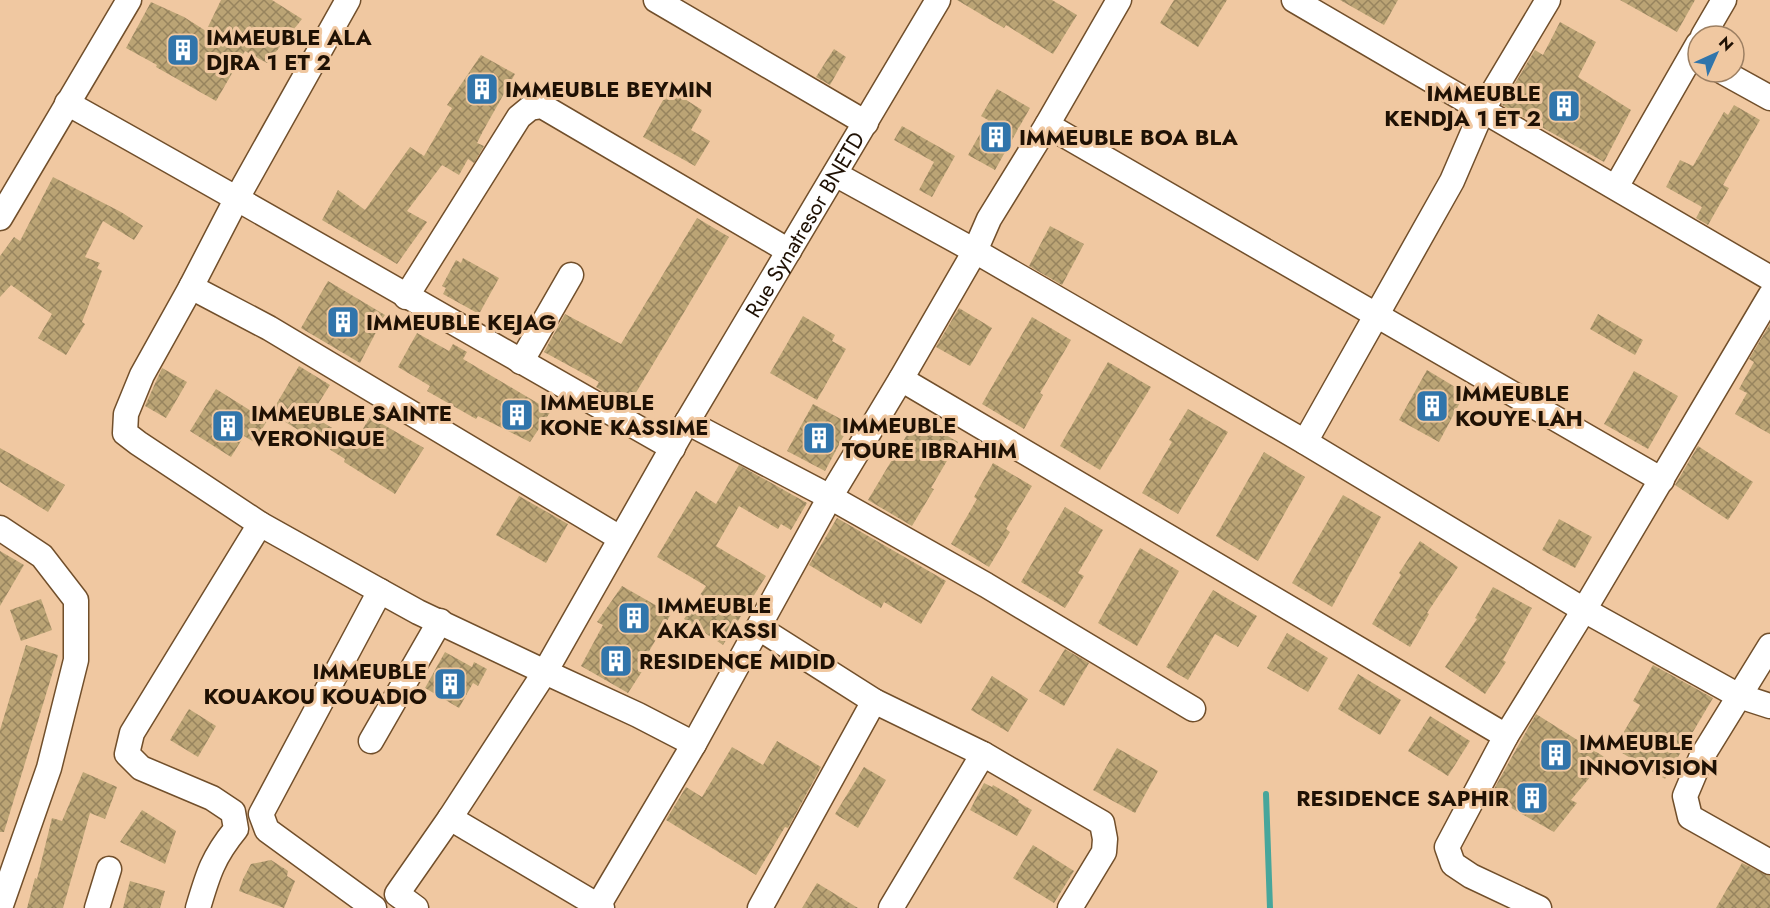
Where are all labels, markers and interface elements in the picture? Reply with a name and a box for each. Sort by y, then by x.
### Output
place label: IMMEUBLE ALA DJRA 1 ET 2 [206,21,372,78]
north arrow [1686,24,1746,84]
text: N [1714,31,1739,56]
building icon: IMMEUBLE ALA DJRA 1 ET 2 [165,32,201,68]
building icon: IMMEUBLE BEYMIN [464,71,500,107]
place label: IMMEUBLE BEYMIN [505,73,713,105]
place label: IMMEUBLE KENDJA 1 ET 2 [1384,77,1541,134]
building icon: IMMEUBLE KENDJA 1 ET 2 [1546,88,1582,124]
building icon: IMMEUBLE BOA BLA [978,119,1014,155]
place label: IMMEUBLE BOA BLA [1019,121,1239,153]
street label: Rue Synatresor BNETD [737,125,872,323]
building icon: IMMEUBLE KEJAG [325,304,361,340]
place label: IMMEUBLE KEJAG [366,306,556,338]
place label: IMMEUBLE KOUYE LAH [1455,377,1583,434]
place label: IMMEUBLE KONE KASSIME [540,386,709,443]
building icon: IMMEUBLE KOUYE LAH [1414,388,1450,424]
place label: IMMEUBLE SAINTE VERONIQUE [250,397,452,454]
building icon: IMMEUBLE KONE KASSIME [499,397,535,433]
building icon: IMMEUBLE SAINTE VERONIQUE [210,408,246,444]
place label: IMMEUBLE TOURE IBRAHIM [842,409,1017,466]
building icon: IMMEUBLE TOURE IBRAHIM [801,420,837,456]
place label: IMMEUBLE AKA KASSI [656,589,777,646]
building icon: IMMEUBLE AKA KASSI [616,600,652,636]
building icon: RESIDENCE MIDID [598,643,634,679]
place label: RESIDENCE MIDID [639,645,835,677]
place label: IMMEUBLE KOUAKOU KOUADIO [204,655,427,712]
building icon: IMMEUBLE KOUAKOU KOUADIO [432,666,468,702]
place label: IMMEUBLE INNOVISION [1579,726,1718,783]
building icon: IMMEUBLE INNOVISION [1538,737,1574,773]
building icon: RESIDENCE SAPHIR [1514,780,1550,816]
place label: RESIDENCE SAPHIR [1296,782,1510,814]

